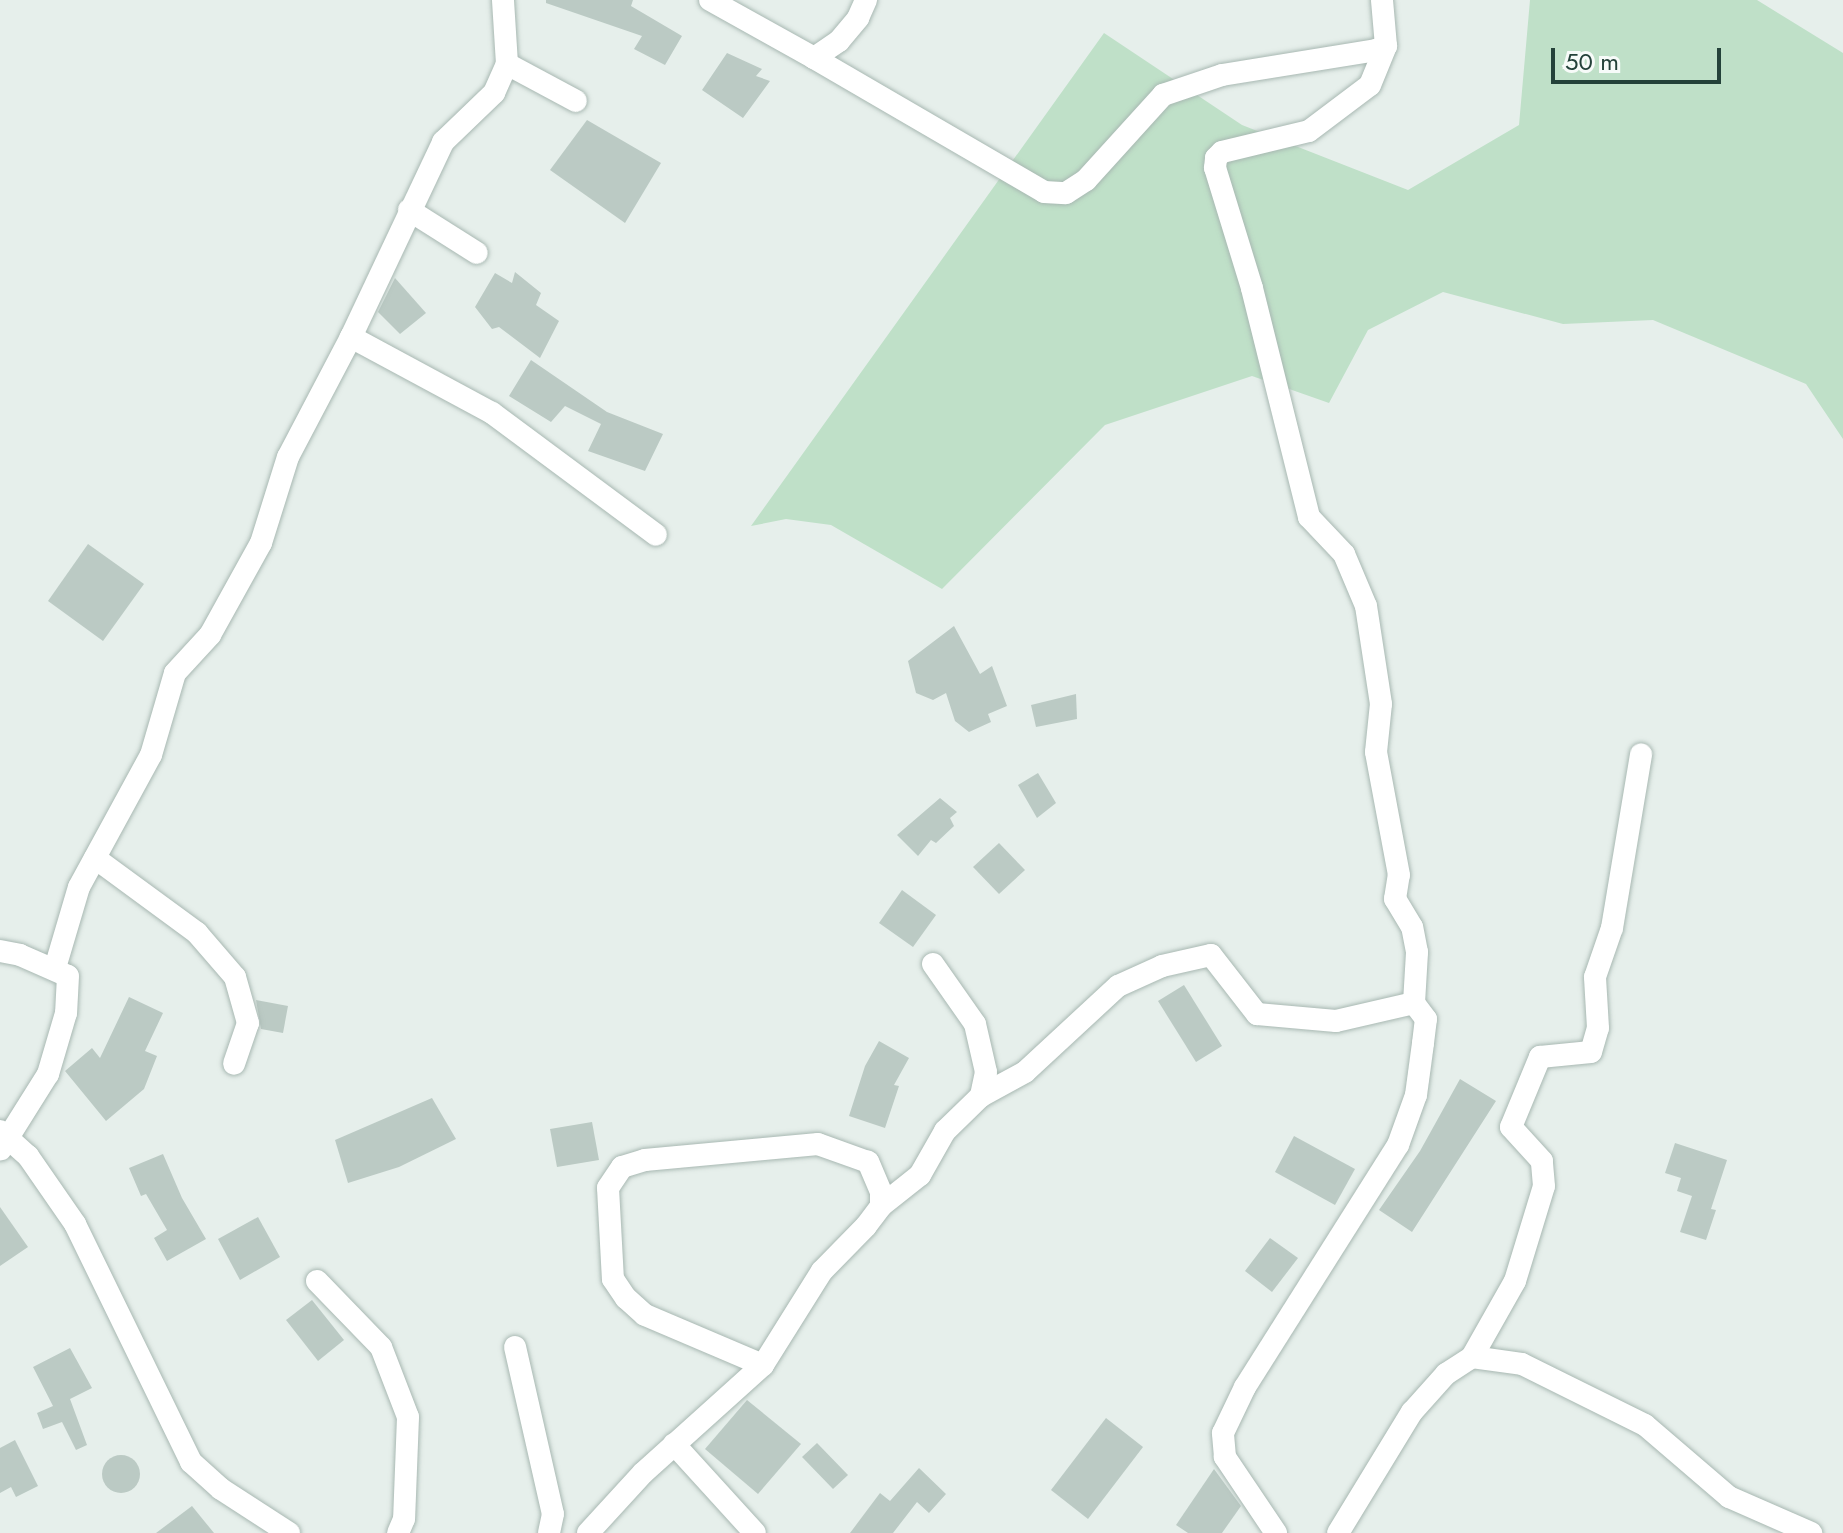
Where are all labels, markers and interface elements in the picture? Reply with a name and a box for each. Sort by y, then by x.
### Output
scale bar [1555,32,1725,82]
text: 50 m [1565,44,1619,79]

